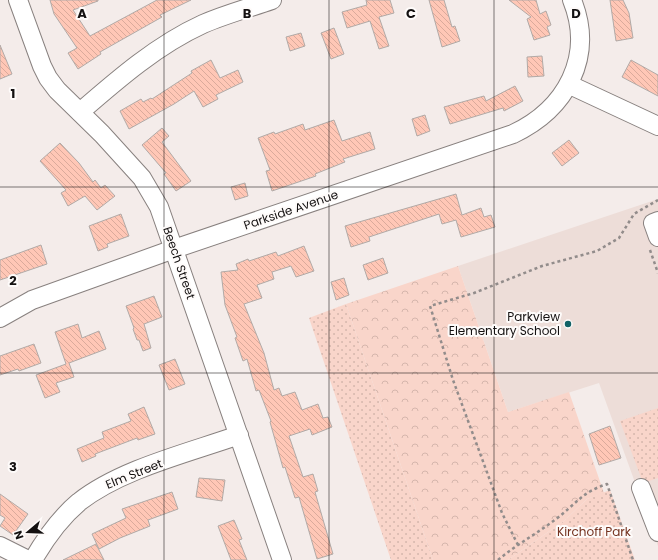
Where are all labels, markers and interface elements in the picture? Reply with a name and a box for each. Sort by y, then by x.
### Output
text: A [77,4,87,23]
text: B [243,4,252,23]
text: C [406,4,416,23]
text: D [571,4,581,23]
text: 1 [11,84,15,103]
street label: Parkside Avenue [241,185,340,234]
street label: Beech Street [159,224,200,301]
text: 2 [9,271,17,290]
place label: Parkview Elementary School [449,308,560,339]
marker: Parkview Elementary School [563,319,573,329]
street label: Elm Street [103,454,165,493]
text: 3 [9,457,17,476]
north arrow [8,512,48,552]
park label: Kirchoff Park [557,523,632,540]
text: N [10,529,27,542]

